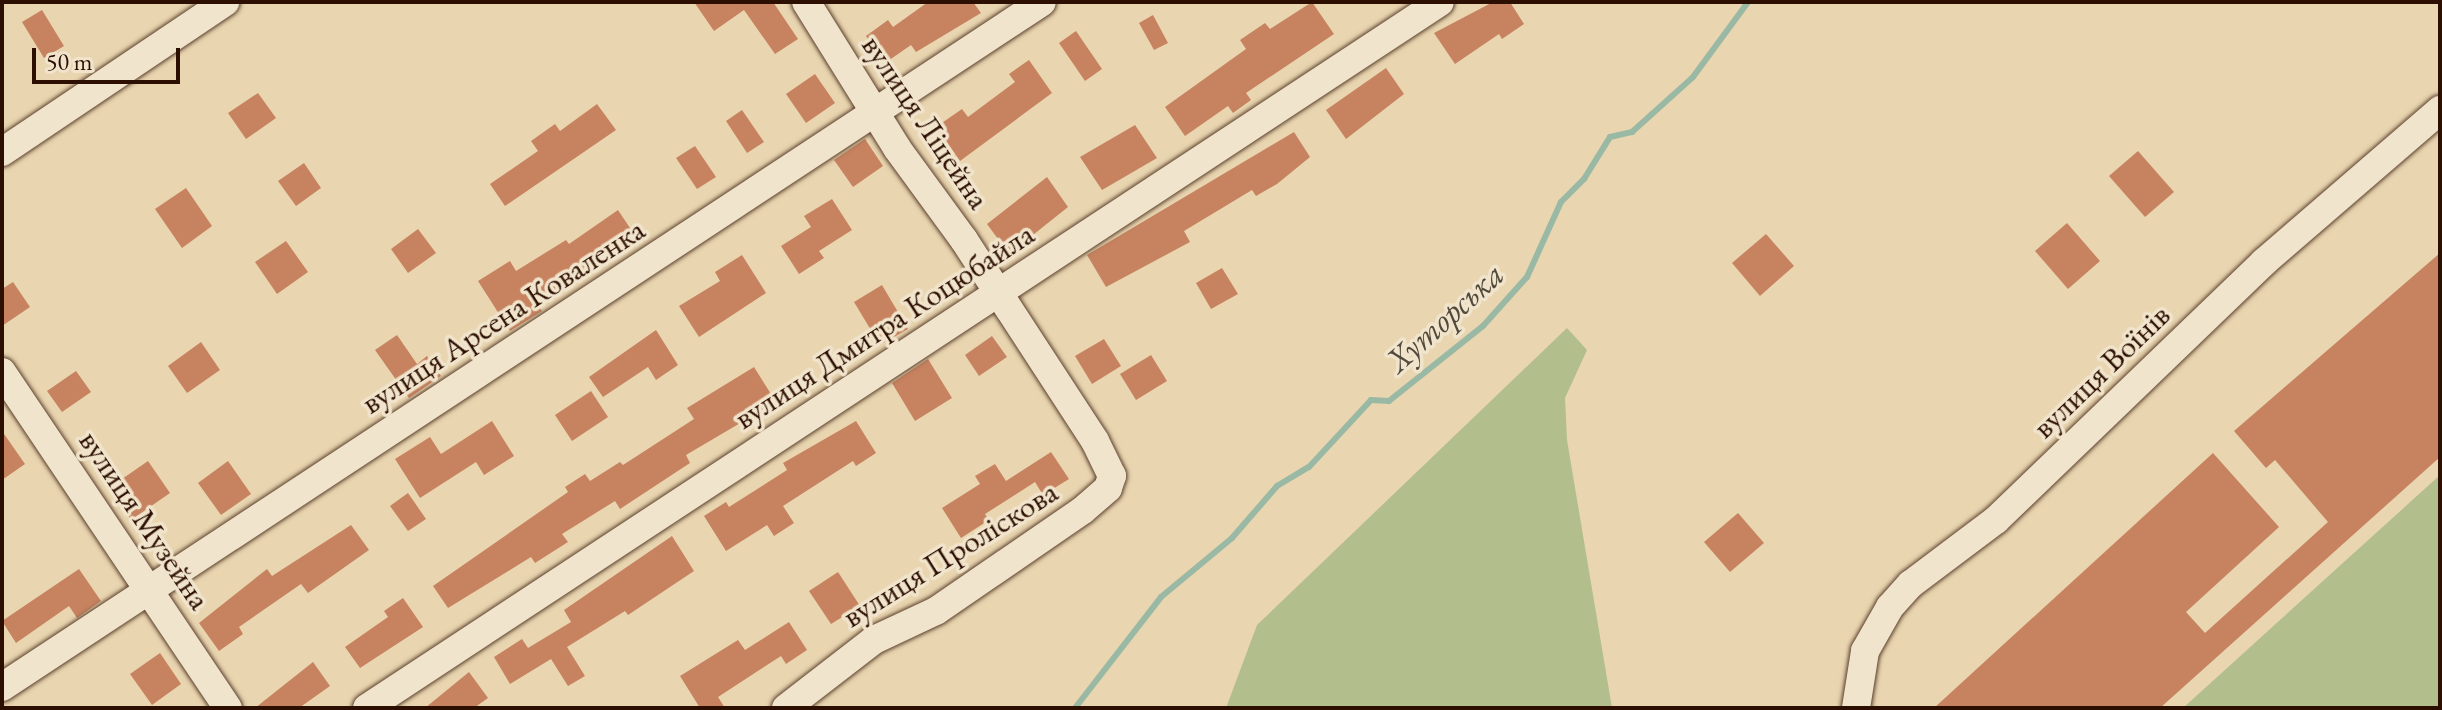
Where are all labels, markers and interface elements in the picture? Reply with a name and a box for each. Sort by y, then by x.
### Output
street label: вулиця Ліцейна [854,28,998,216]
scale bar [36,32,184,82]
text: 50 m [46,46,93,77]
street label: вулиця Арсена Коваленка [354,210,652,422]
street label: вулиця Дмитра Коцюбайла [727,215,1041,437]
water label: Хуторська [1378,254,1512,380]
street label: вулиця Воїнів [2024,296,2178,446]
street label: вулиця Музейна [71,423,219,617]
street label: вулиця Проліскова [835,472,1065,636]

